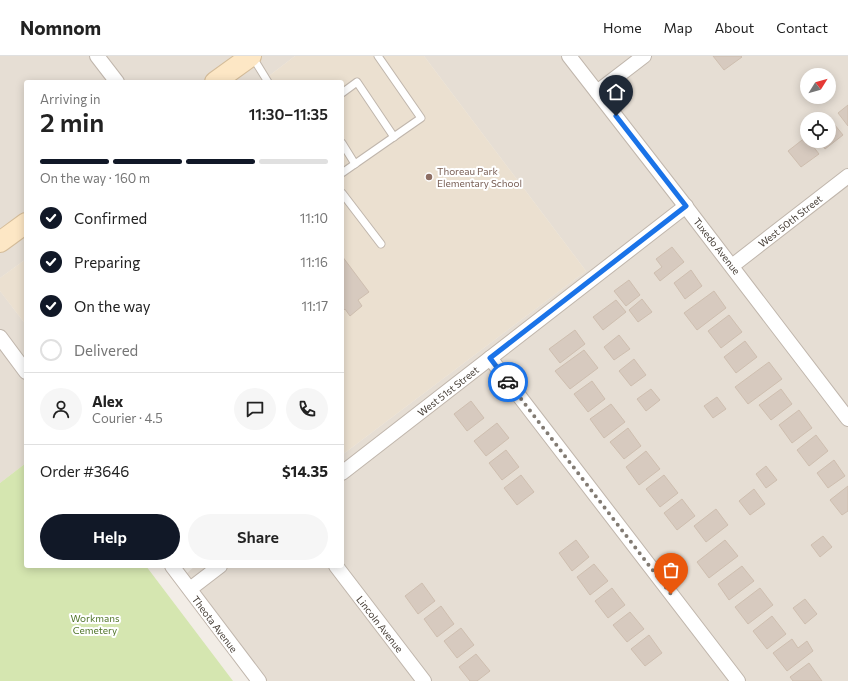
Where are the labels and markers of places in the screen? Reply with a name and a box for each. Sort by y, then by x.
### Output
pin [599,75,633,116]
place label: Thoreau Park Elementary School [437,165,522,189]
marker: Thoreau Park Elementary School [424,172,434,182]
pin [654,553,688,594]

